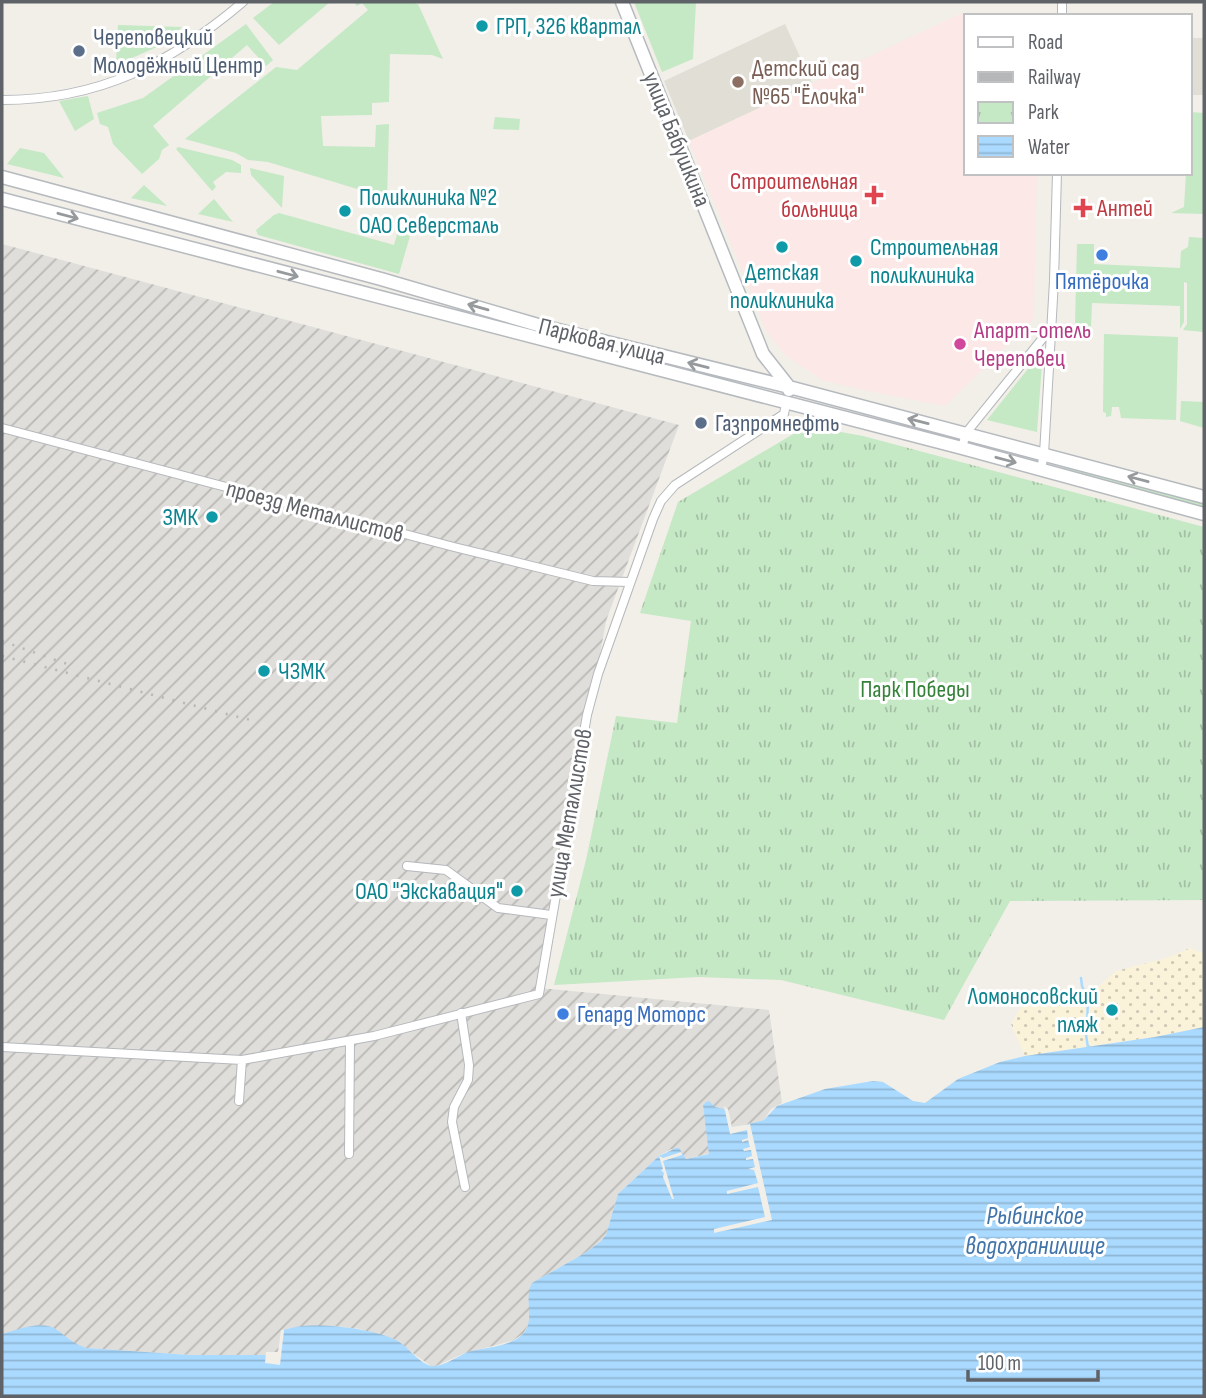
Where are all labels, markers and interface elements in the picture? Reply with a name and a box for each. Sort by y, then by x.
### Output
place label: ГРП, 326 квартал [496,12,642,41]
legend [964,14,1192,175]
marker: ГРП, 326 квартал [474,18,490,34]
place label: Череповецкий Молодёжный Центр [93,23,263,80]
text: Road [1028,30,1063,55]
marker: Череповецкий Молодёжный Центр [71,43,87,59]
place label: Детский сад №65 "Ёлочка" [752,54,864,111]
text: Railway [1028,65,1081,90]
street label: улица Бабушкина [636,68,717,211]
marker: Детский сад №65 "Ёлочка" [730,74,746,90]
text: Park [1028,100,1059,125]
text: Water [1028,135,1070,160]
place label: Строительная больница [730,167,858,224]
place label: Поликлиника №2 ОАО Северсталь [359,183,499,240]
marker: Строительная больница [864,185,884,205]
place label: Антей [1096,194,1153,223]
marker: Антей [1075,200,1091,216]
marker: Поликлиника №2 ОАО Северсталь [337,203,353,219]
one-way arrow [56,210,79,223]
place label: Строительная поликлиника [870,233,998,290]
marker: Детская поликлиника [774,239,790,255]
marker: Пятёрочка [1094,247,1110,263]
marker: Строительная поликлиника [848,253,864,269]
place label: Детская поликлиника [730,258,834,315]
place label: Пятёрочка [1055,267,1149,296]
one-way arrow [276,268,299,281]
one-way arrow [467,300,489,313]
street label: Парковая улица [536,312,668,371]
place label: Апарт-отель Череповец [973,316,1091,373]
marker: Апарт-отель Череповец [952,336,968,352]
one-way arrow [687,358,710,371]
place label: Газпромнефть [715,409,839,438]
one-way arrow [908,414,930,427]
marker: Газпромнефть [693,415,709,431]
one-way arrow [994,454,1017,467]
one-way arrow [1128,472,1150,485]
street label: проезд Металлистов [223,474,407,549]
place label: ЗМК [162,503,198,532]
marker: ЗМК [204,509,220,525]
place label: ЧЗМК [278,657,325,686]
marker: ЧЗМК [256,663,272,679]
park label: Парк Победы [860,675,970,704]
street label: улица Металлистов [540,726,599,900]
place label: ОАО "Экскавация" [355,877,503,906]
marker: ОАО "Экскавация" [509,883,525,899]
place label: Ломоносовский пляж [967,982,1098,1039]
place label: Гепард Моторс [577,1000,706,1029]
marker: Ломоносовский пляж [1104,1002,1120,1018]
marker: Гепард Моторс [555,1006,571,1022]
water label: Рыбинское водохранилище [965,1201,1105,1262]
scale bar [968,1338,1098,1382]
text: 100 m [978,1351,1021,1376]

